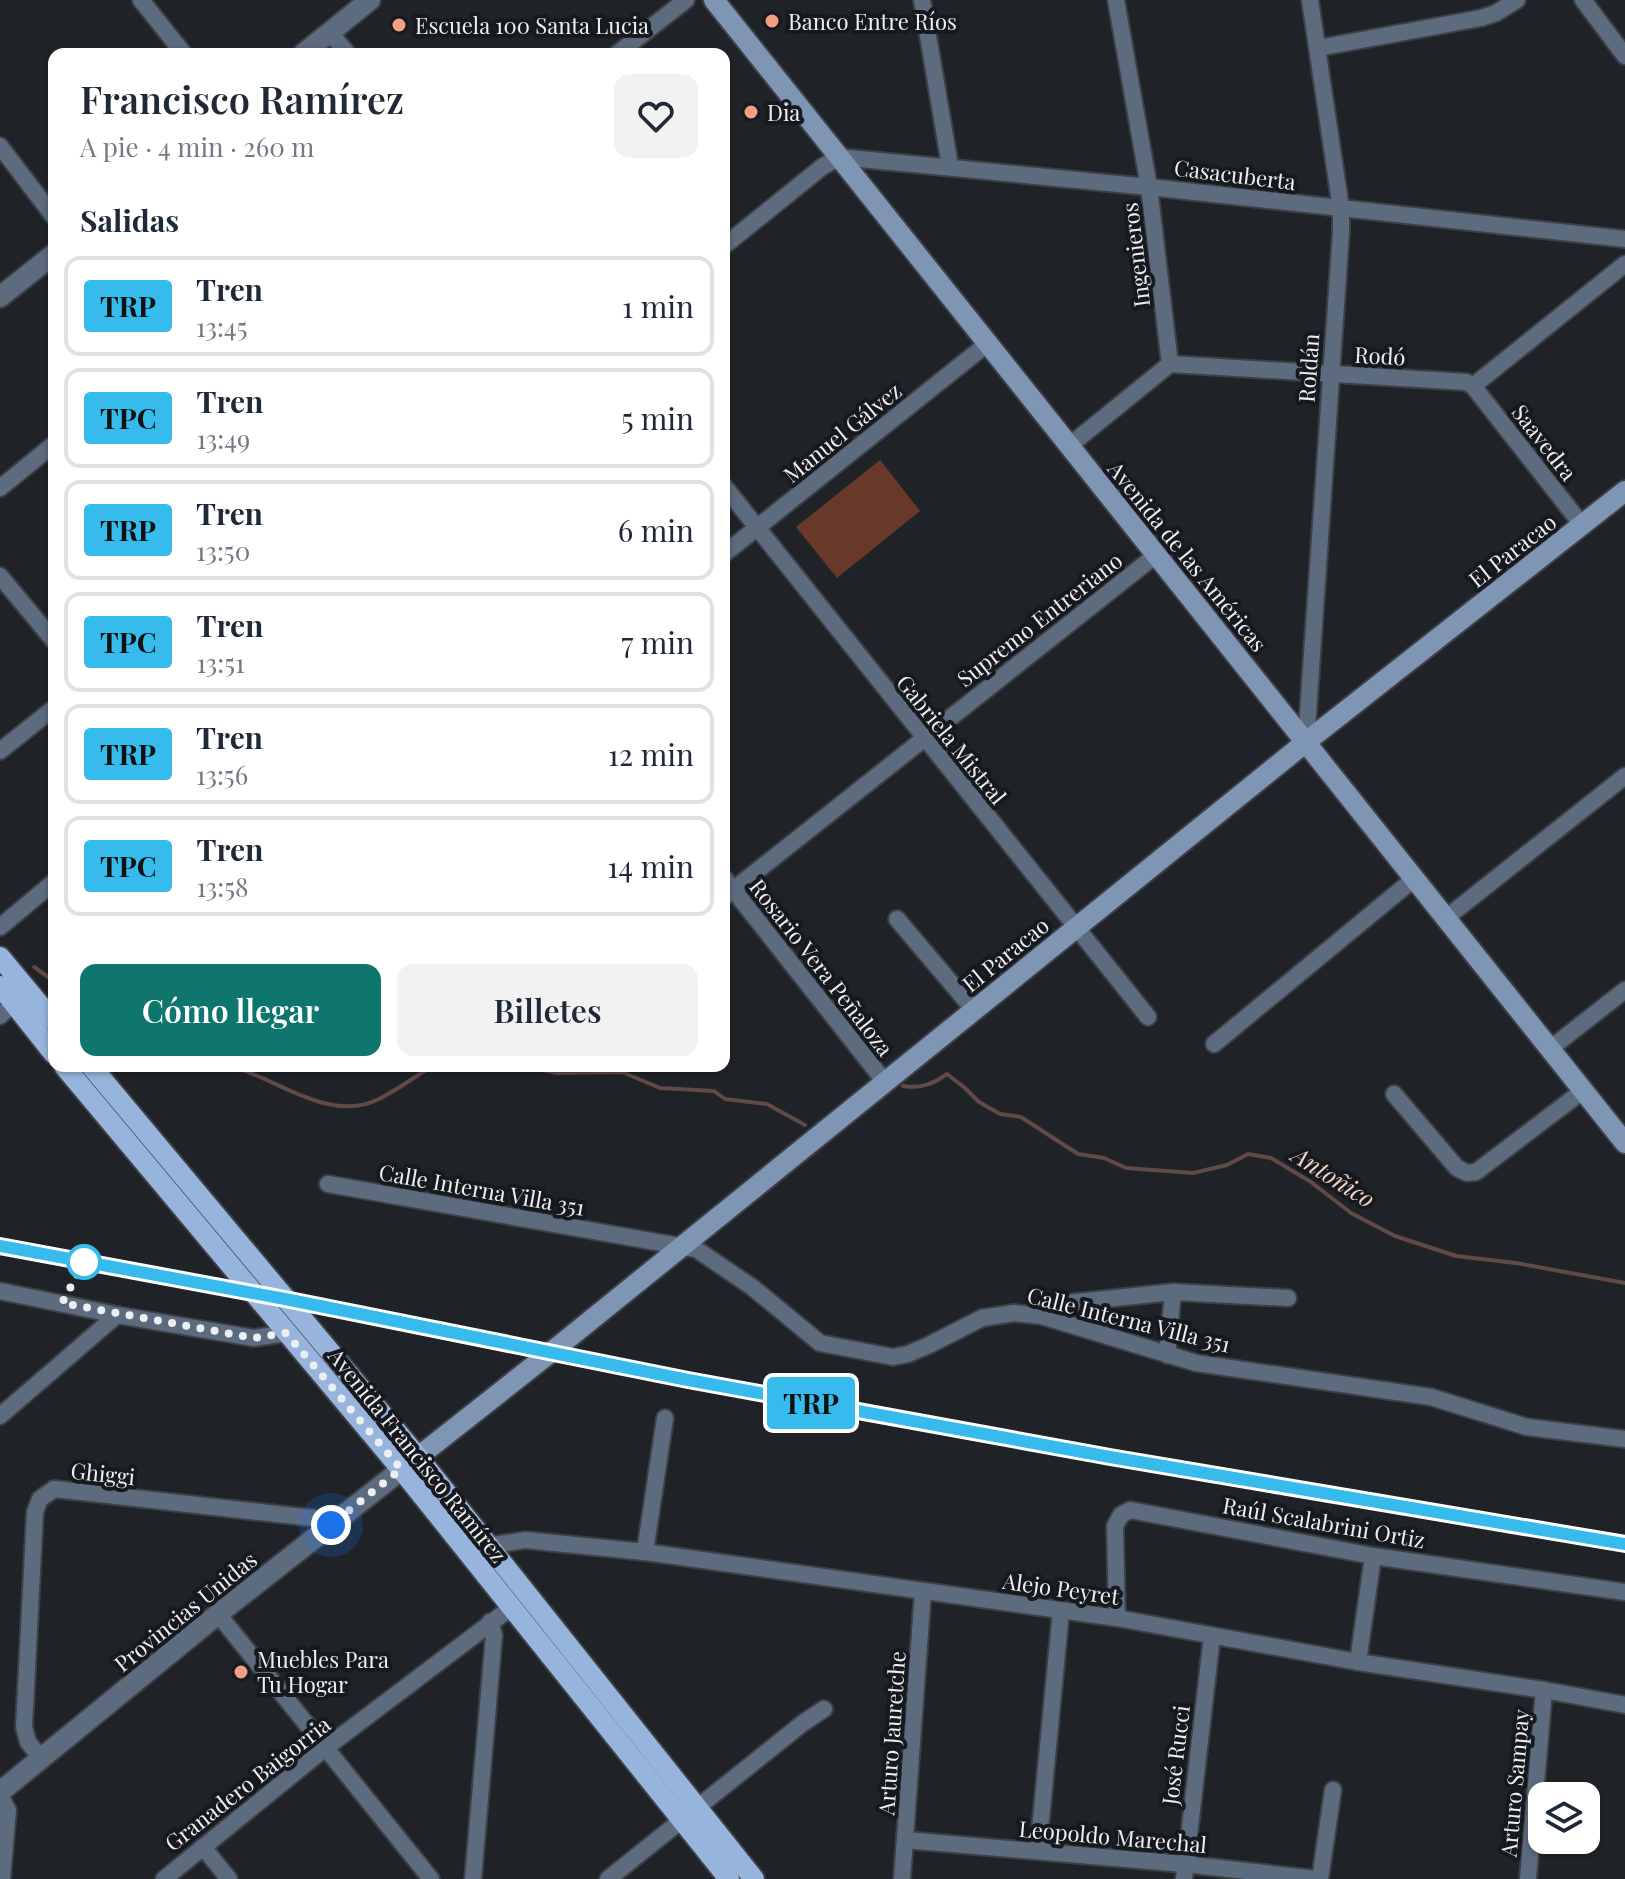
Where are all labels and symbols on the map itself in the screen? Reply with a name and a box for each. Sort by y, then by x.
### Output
place label: Banco Entre Ríos [788,6,957,36]
place label: Escuela 100 Santa Lucia [415,10,649,40]
marker: Banco Entre Ríos [763,12,781,30]
marker: Escuela 100 Santa Lucia [390,16,408,34]
place label: Dia [767,97,800,127]
marker: Dia [742,103,760,121]
street label: Casacuberta [1172,152,1298,196]
street label: Ingenieros [1114,201,1156,309]
street label: Roldán [1291,333,1325,403]
street label: Rodó [1354,339,1406,371]
street label: Manuel Gálvez [777,375,907,489]
street label: Saavedra [1506,398,1584,486]
street label: Avenida de las Américas [1101,454,1274,657]
street label: El Paracao [1462,506,1562,594]
street label: Supremo Entreriano [950,545,1128,693]
street label: Gabriela Mistral [890,668,1014,810]
street label: Rosario Vera Peñaloza [743,872,901,1062]
street label: El Paracao [955,910,1055,998]
water label: Antoñico [1284,1136,1382,1214]
street label: Calle Interna Villa 351 [377,1156,587,1222]
unlabelled marker [67,1245,101,1279]
street label: Calle Interna Villa 351 [1024,1279,1234,1359]
street label: Avenida Francisco Ramírez [321,1341,514,1569]
line badge: TRP [765,1377,857,1429]
street label: Ghiggi [69,1455,137,1491]
street label: Raúl Scalabrini Ortiz [1220,1489,1428,1555]
your location [311,1505,351,1545]
street label: Provincias Unidas [107,1544,263,1678]
street label: Alejo Peyret [1000,1565,1122,1611]
place label: Muebles Para Tu Hogar [257,1644,389,1699]
street label: Arturo Jauretche [870,1650,912,1817]
marker: Muebles Para Tu Hogar [232,1663,250,1681]
street label: José Rucci [1154,1703,1196,1808]
street label: Arturo Sampay [1493,1708,1535,1859]
street label: Granadero Baigorria [158,1709,336,1857]
street label: Leopoldo Marechal [1018,1813,1208,1859]

